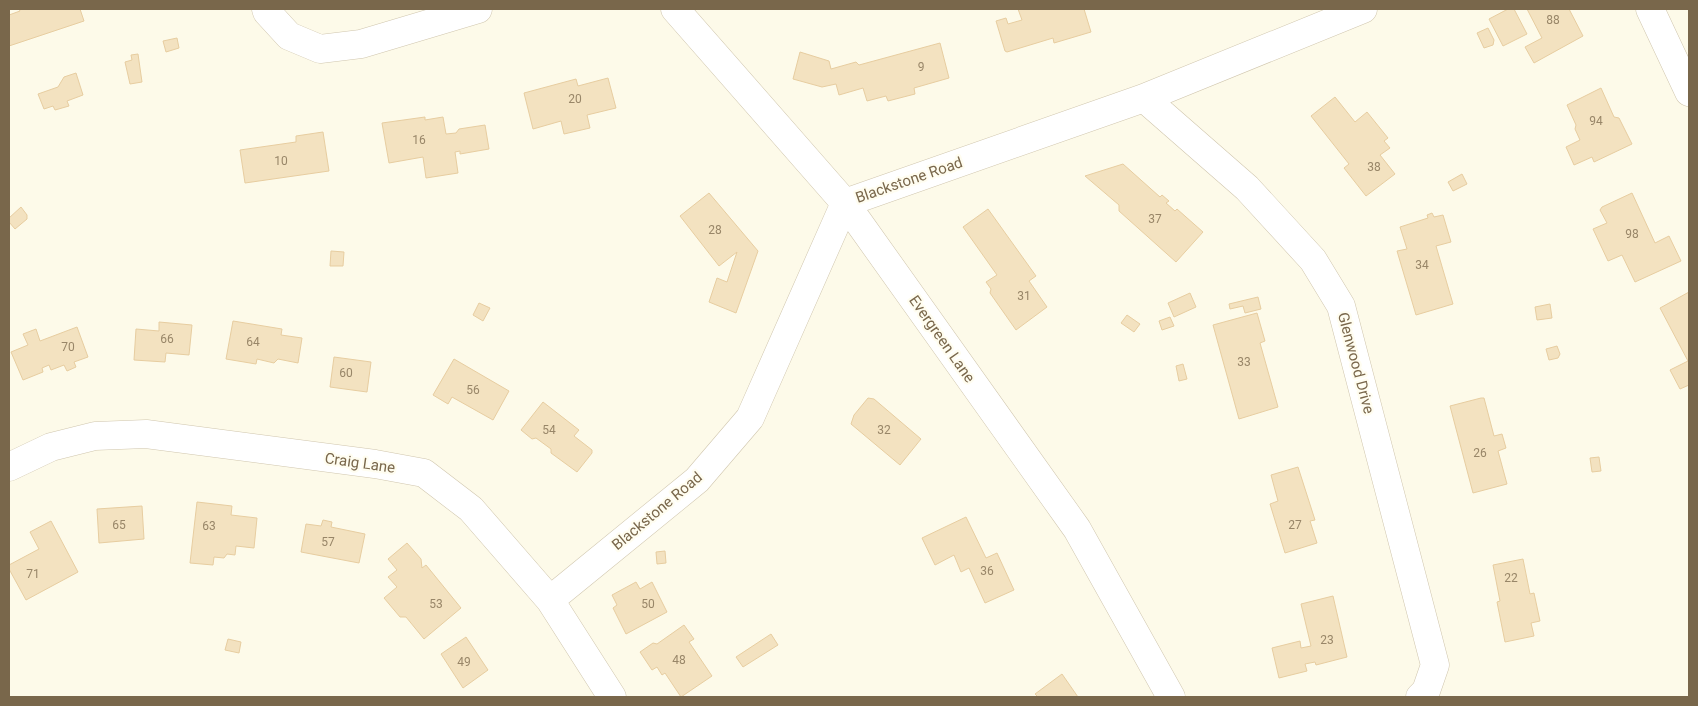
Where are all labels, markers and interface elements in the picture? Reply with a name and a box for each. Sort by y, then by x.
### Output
house number: 88 [1546,13,1560,27]
house number: 9 [918,60,924,74]
house number: 20 [568,92,582,106]
house number: 94 [1589,114,1603,128]
house number: 16 [412,133,426,147]
street label: Blackstone Road [853,153,965,207]
house number: 10 [274,154,288,168]
house number: 38 [1367,160,1381,174]
house number: 37 [1148,212,1162,226]
house number: 28 [708,223,722,237]
house number: 98 [1625,227,1639,241]
house number: 34 [1415,258,1429,272]
house number: 31 [1017,289,1031,303]
street label: Evergreen Lane [905,292,979,386]
street label: Glenwood Drive [1334,310,1378,416]
house number: 66 [160,332,174,346]
house number: 64 [246,335,260,349]
house number: 70 [61,340,75,354]
house number: 33 [1237,355,1251,369]
house number: 60 [339,366,353,380]
house number: 56 [466,383,480,397]
house number: 54 [542,423,556,437]
house number: 32 [877,423,891,437]
house number: 26 [1473,446,1487,460]
street label: Craig Lane [324,449,396,477]
street label: Blackstone Road [608,468,706,554]
house number: 65 [112,518,126,532]
house number: 27 [1288,518,1302,532]
house number: 63 [202,519,216,533]
house number: 57 [321,535,335,549]
house number: 36 [980,564,994,578]
house number: 71 [26,567,40,581]
house number: 22 [1504,571,1518,585]
house number: 53 [429,597,443,611]
house number: 50 [641,597,655,611]
house number: 23 [1320,633,1334,647]
house number: 48 [672,653,686,667]
house number: 49 [457,655,471,669]

